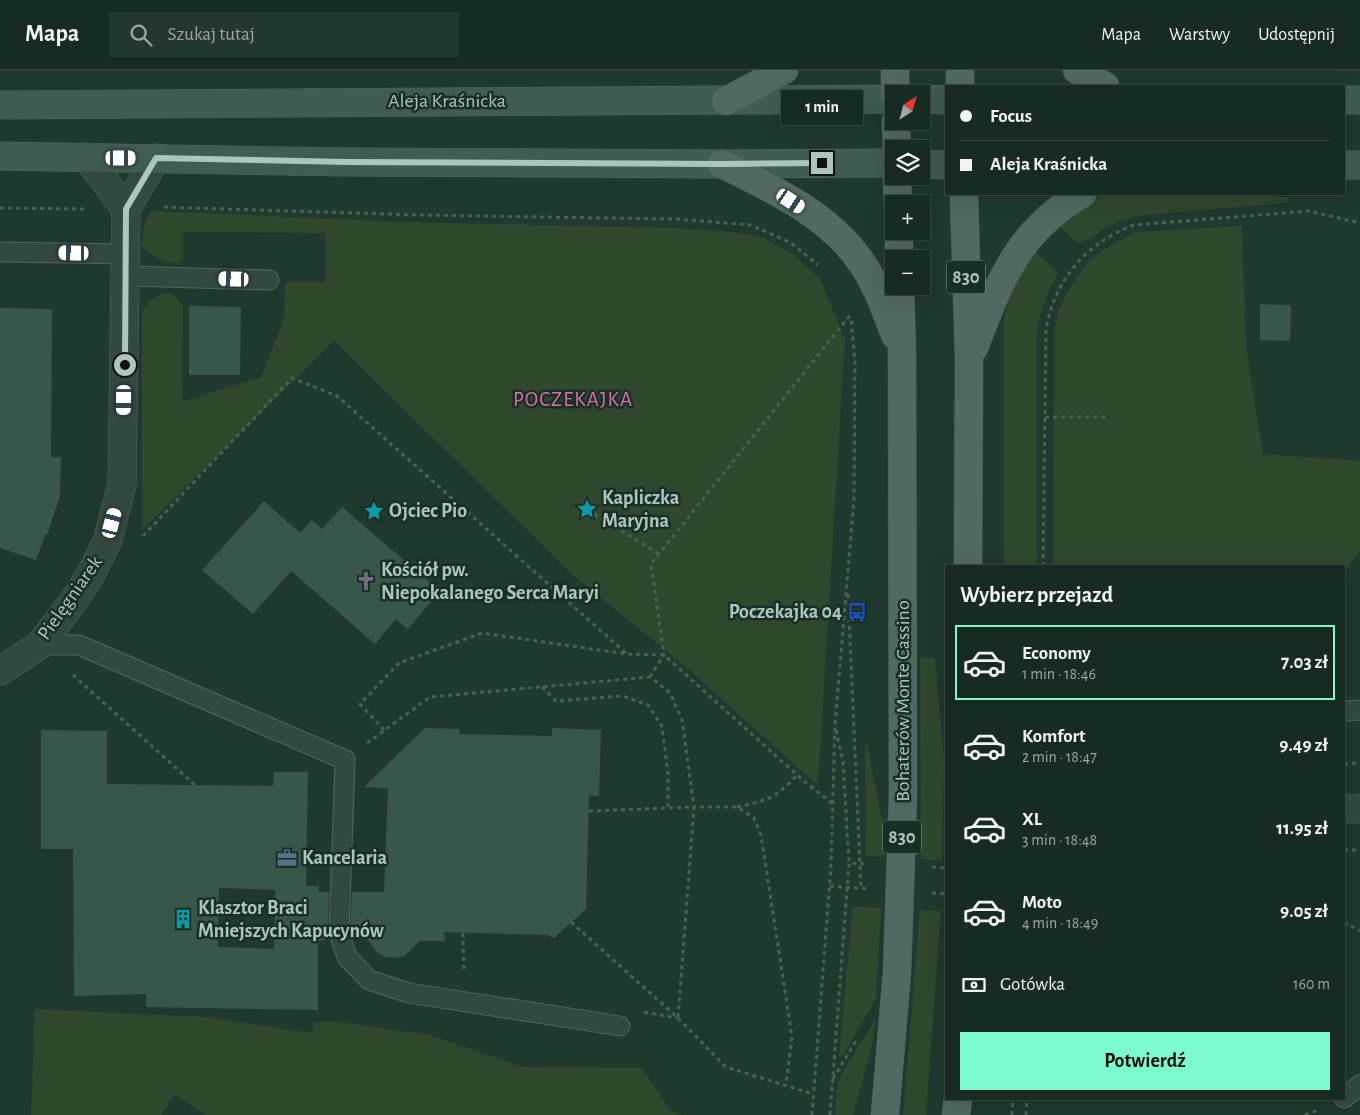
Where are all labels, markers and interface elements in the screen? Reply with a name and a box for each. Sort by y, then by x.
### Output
search box [109,12,459,57]
icon: search [127,21,155,49]
text: Mapa [25,22,79,46]
text: Szukaj tutaj [167,25,255,44]
text: Mapa [1101,26,1141,44]
text: Warstwy [1169,26,1230,44]
text: Udostępnij [1258,26,1335,44]
north arrow [885,85,930,130]
map controls [885,85,930,295]
street label: Aleja Kraśnicka [388,91,506,111]
callout: 1 min [781,91,863,126]
text: 1 min [805,99,839,115]
text: Focus [990,107,1032,126]
button: layers [885,140,930,185]
car [106,151,136,166]
route end [811,152,833,174]
text: Aleja Kraśnicka [990,155,1107,174]
car [774,186,807,216]
button: + [885,195,930,240]
car [58,245,89,261]
button: − [885,250,930,295]
road number: 830 [947,260,985,293]
car [218,271,249,287]
route start [114,354,136,376]
car [116,385,131,415]
district label: POCZEKAJKA [513,389,633,410]
place label: Kapliczka Maryjna [602,488,680,531]
place icon: Kapliczka Maryjna [576,498,598,520]
place icon: Ojciec Pio [363,500,385,522]
place label: Ojciec Pio [389,501,467,521]
car [100,507,123,539]
street label: Pielęgniarek [34,552,106,644]
place label: Kościół pw. Niepokalanego Serca Maryi [381,560,599,603]
church icon: Kościół pw. Niepokalanego Serca Maryi [355,570,377,592]
text: Wybierz przejazd [960,584,1113,606]
street label: Bohaterów Monte Cassino [893,600,913,802]
bus stop icon: Poczekajka 04 [846,601,868,623]
place label: Poczekajka 04 [729,602,842,622]
icon: car [962,640,1007,685]
text: Economy [1022,644,1091,663]
text: 7.03 zł [1281,653,1328,672]
text: 1 min · 18:46 [1022,666,1096,682]
icon: car [962,723,1007,768]
text: Komfort [1022,727,1086,746]
text: 9.49 zł [1279,736,1328,755]
text: 2 min · 18:47 [1022,749,1097,765]
icon: car [962,806,1007,851]
text: XL [1022,810,1042,829]
text: 11.95 zł [1276,819,1328,838]
road number: 830 [883,820,921,854]
text: 3 min · 18:48 [1022,832,1097,848]
office icon: Kancelaria [276,847,298,869]
place label: Kancelaria [302,848,388,868]
icon: car [962,889,1007,934]
text: Moto [1022,893,1062,912]
place label: Klasztor Braci Mniejszych Kapucynów [198,898,384,941]
text: 9.05 zł [1280,902,1328,921]
building icon: Klasztor Braci Mniejszych Kapucynów [172,908,194,930]
text: 4 min · 18:49 [1022,915,1098,931]
icon: cash [960,971,988,999]
text: Gotówka [1000,975,1065,994]
text: 160 m [1293,976,1330,992]
button: Potwierdź [960,1032,1330,1090]

